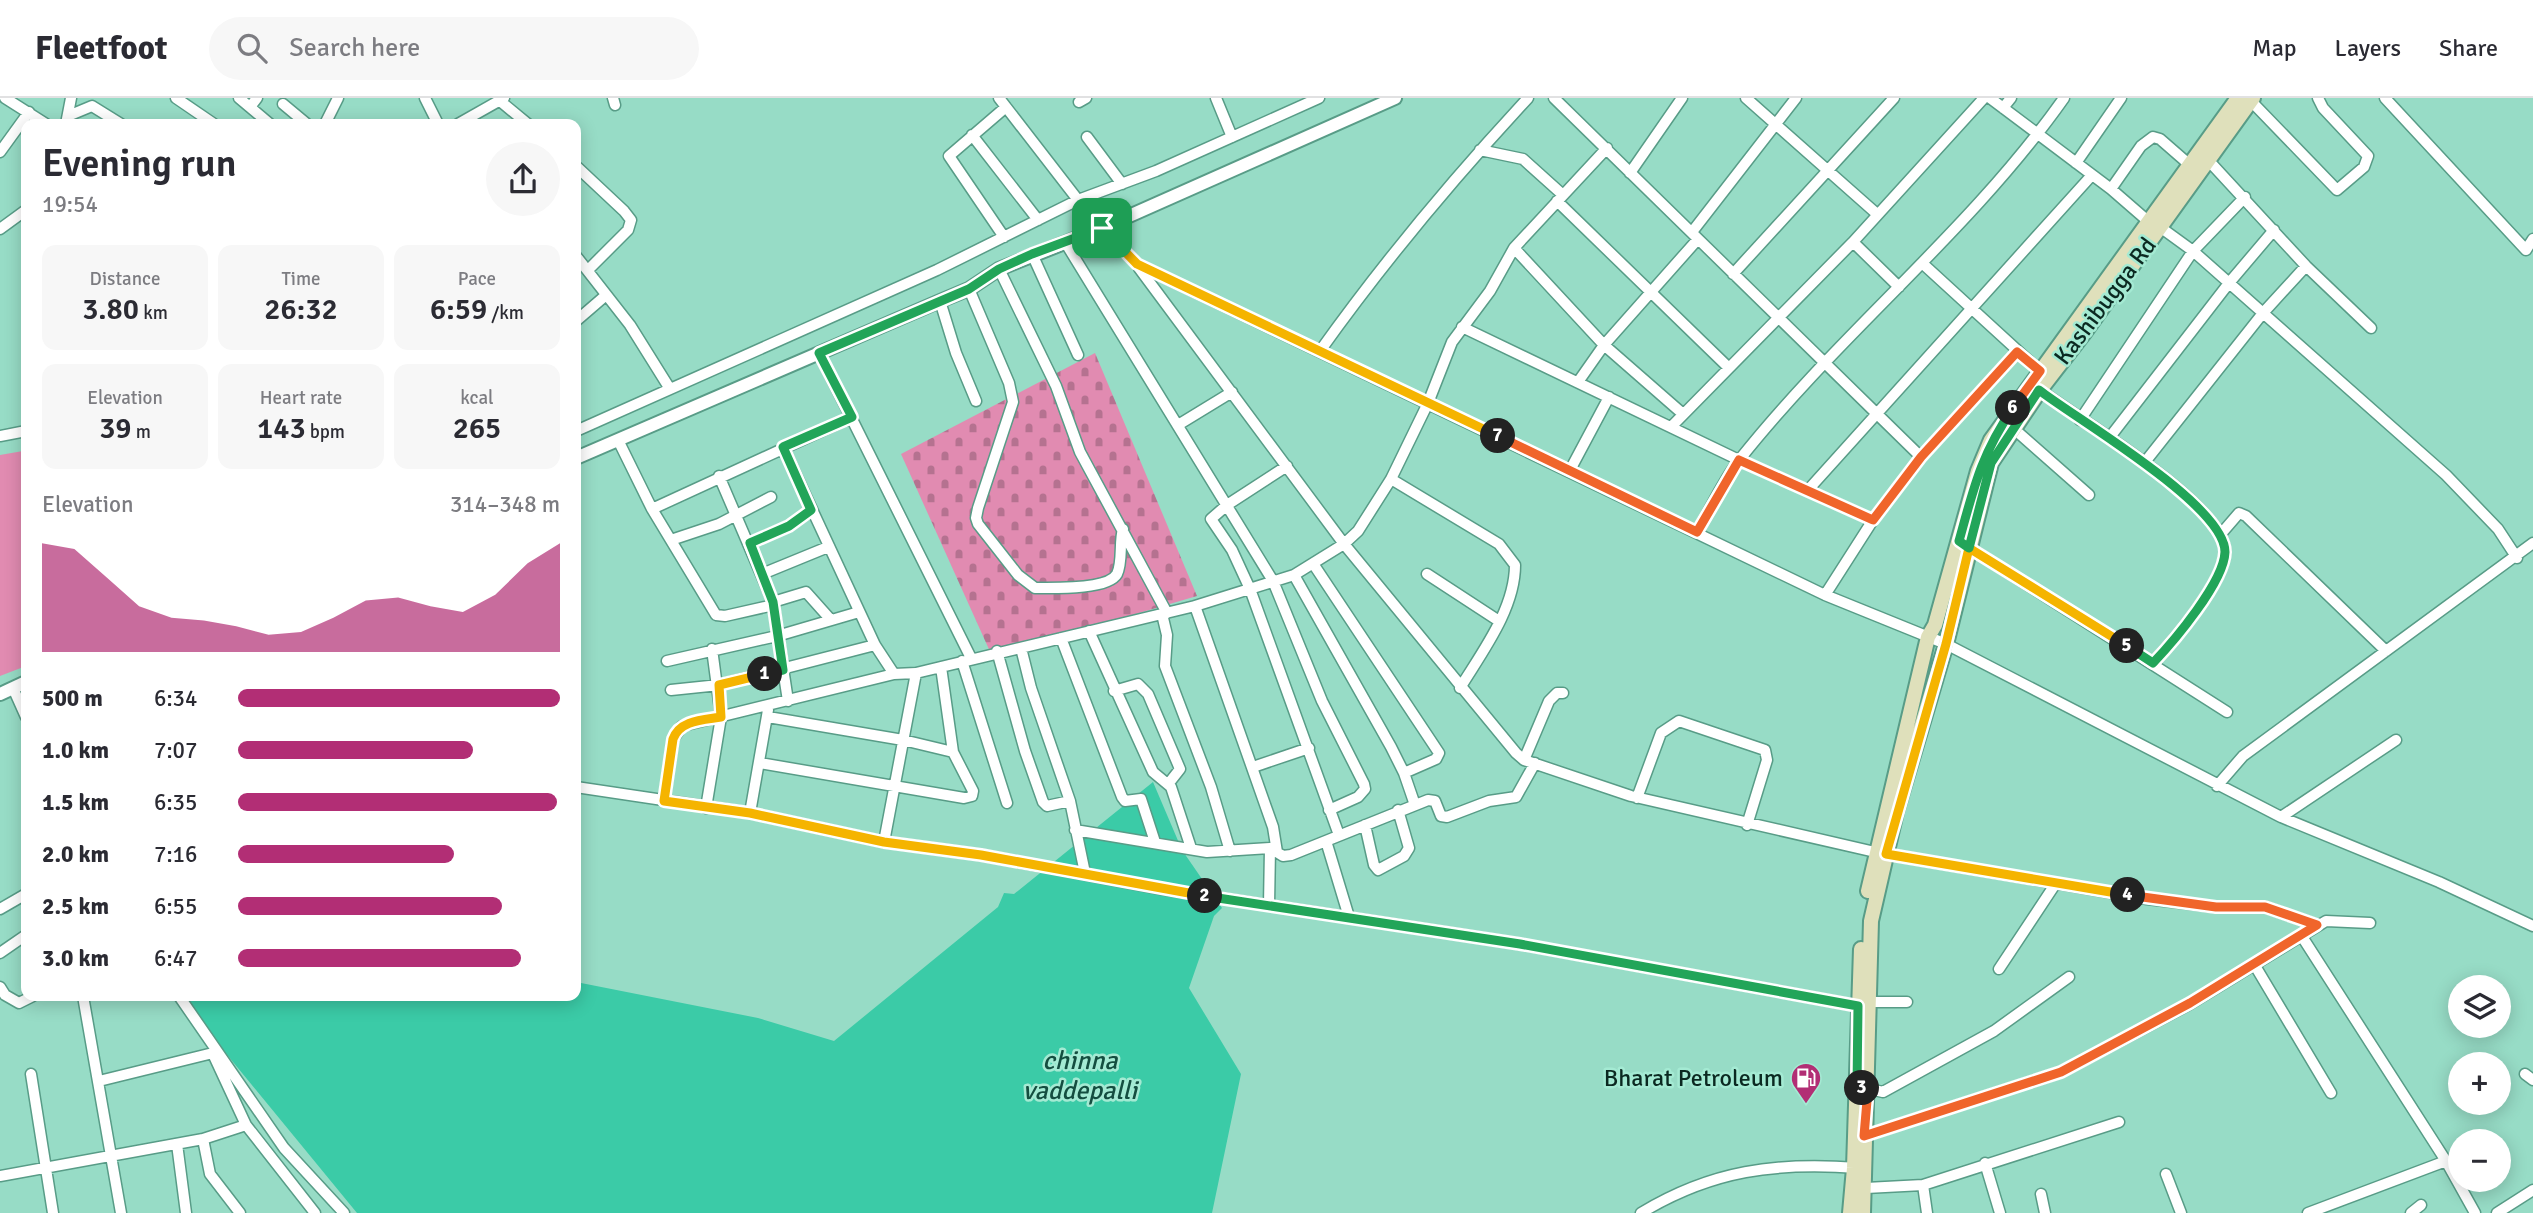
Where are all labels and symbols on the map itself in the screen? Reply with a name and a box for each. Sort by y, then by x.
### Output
pin [1072,198,1132,258]
street label: Kashibugga Rd [2047,231,2163,371]
pin: 6 [1996,390,2030,426]
pin: 7 [1480,418,1516,454]
pin: 5 [2110,628,2144,664]
pin: 1 [748,656,782,692]
pin: 2 [1188,878,1222,914]
pin: 4 [2110,878,2146,912]
water label: chinna vaddepalli [1023,1045,1140,1107]
fuel station icon: Bharat Petroleum [1789,1061,1823,1105]
place label: Bharat Petroleum [1604,1063,1783,1093]
pin: 3 [1844,1070,1880,1105]

